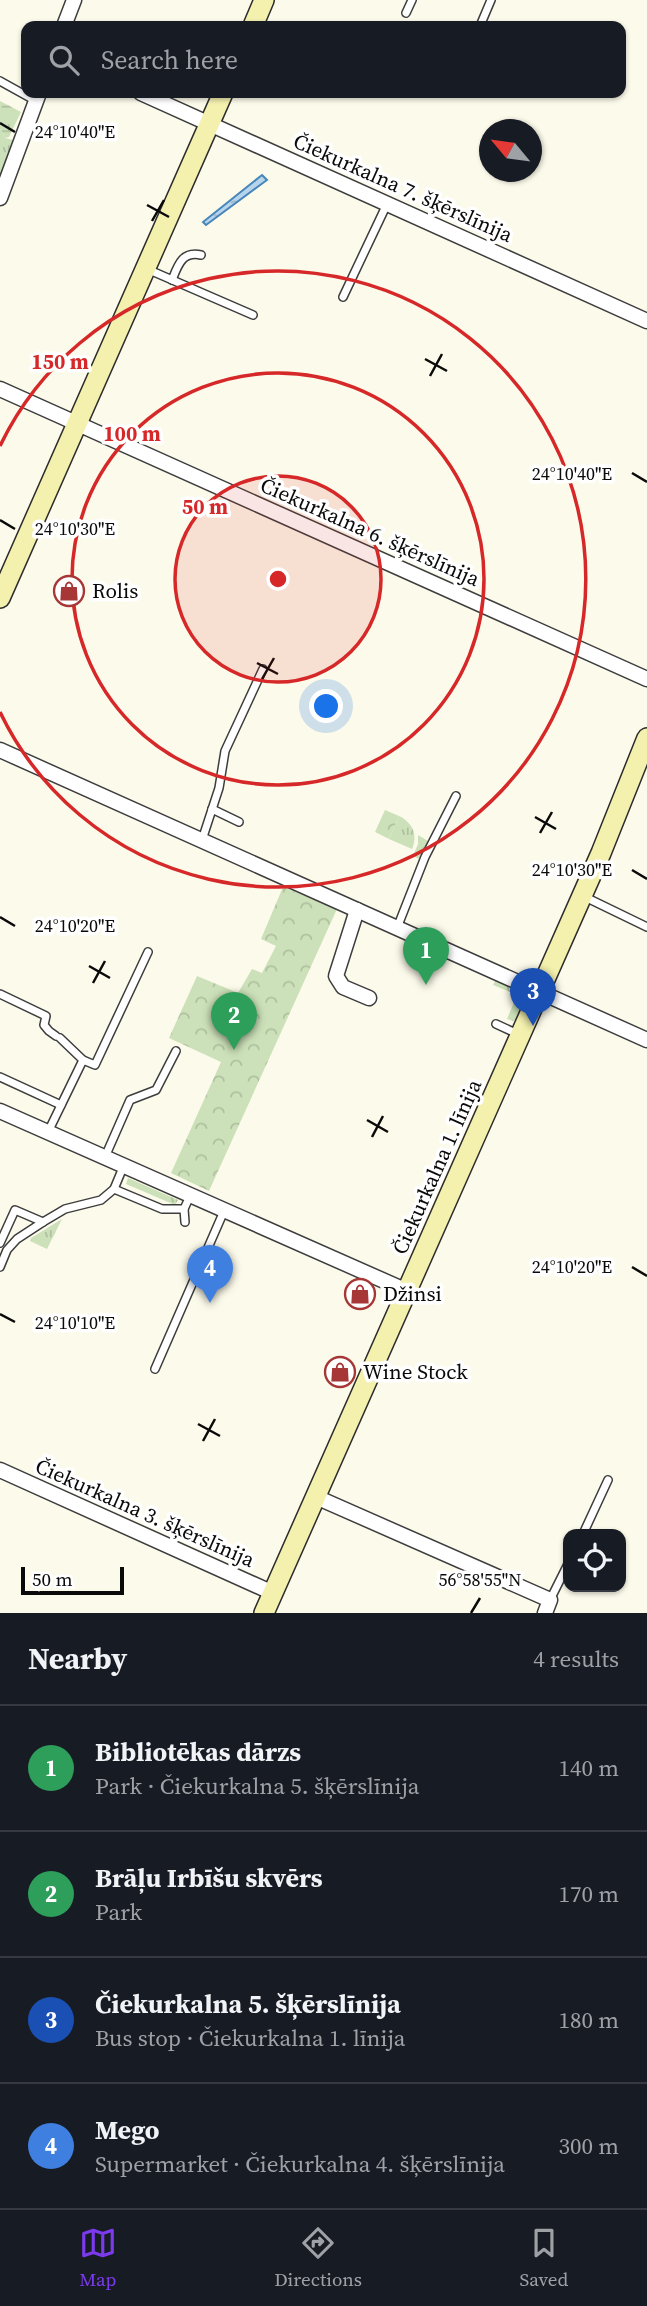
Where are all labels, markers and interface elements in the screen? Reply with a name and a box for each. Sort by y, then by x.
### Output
search box [21,21,626,98]
icon: search [45,41,83,79]
text: Search here [101,42,238,78]
text: 24°10'40"E [35,119,115,144]
north arrow [479,119,542,182]
street label: Čiekurkalna 7. šķērslīnija [289,126,518,249]
text: 150 m [31,347,89,376]
text: 100 m [103,419,161,448]
text: 24°10'40"E [532,461,612,486]
street label: Čiekurkalna 6. šķērslīnija [256,470,485,593]
text: 50 m [182,492,228,521]
text: 24°10'30"E [35,516,115,541]
centre of rings [266,567,290,591]
shop icon: Rolis [52,574,86,608]
place label: Rolis [92,576,138,605]
your location [309,689,343,723]
text: 24°10'30"E [532,857,612,882]
text: 24°10'20"E [35,913,115,938]
pin: 1 [403,927,449,985]
pin: 3 [510,968,556,1026]
pin: 2 [211,992,257,1050]
street label: Čiekurkalna 1. līnija [385,1074,488,1259]
pin: 4 [187,1245,233,1303]
text: 24°10'20"E [532,1254,612,1279]
shop icon: Džinsi [343,1277,377,1311]
place label: Džinsi [383,1279,442,1308]
text: 24°10'10"E [35,1310,115,1335]
shop icon: Wine Stock [323,1355,357,1389]
place label: Wine Stock [363,1357,468,1386]
street label: Čiekurkalna 3. šķērslīnija [31,1451,260,1574]
map controls [563,1529,626,1592]
button: locate [563,1529,626,1592]
scale bar [21,1564,124,1596]
text: 50 m [32,1566,73,1592]
text: 56°58'55"N [439,1567,521,1592]
text: Nearby [28,1638,127,1679]
text: 4 results [533,1643,619,1675]
text: Bibliotēkas dārzs [95,1734,301,1770]
text: 1 [45,1752,57,1784]
text: 140 m [558,1752,619,1784]
text: Park · Čiekurkalna 5. šķērslīnija [95,1770,419,1802]
text: Brāļu Irbīšu skvērs [95,1860,323,1896]
text: 2 [45,1878,57,1910]
text: 170 m [558,1878,619,1910]
text: Park [95,1896,142,1928]
text: Čiekurkalna 5. šķērslīnija [95,1986,401,2022]
text: 3 [45,2004,57,2036]
text: 180 m [558,2004,619,2036]
text: Bus stop · Čiekurkalna 1. līnija [95,2022,405,2054]
text: Mego [95,2112,160,2148]
text: 4 [45,2130,57,2162]
text: 300 m [558,2130,619,2162]
text: Supermarket · Čiekurkalna 4. šķērslīnija [95,2148,505,2180]
tab: Map [79,2224,117,2292]
tab: Directions [274,2224,362,2292]
tab: Saved [520,2224,568,2292]

